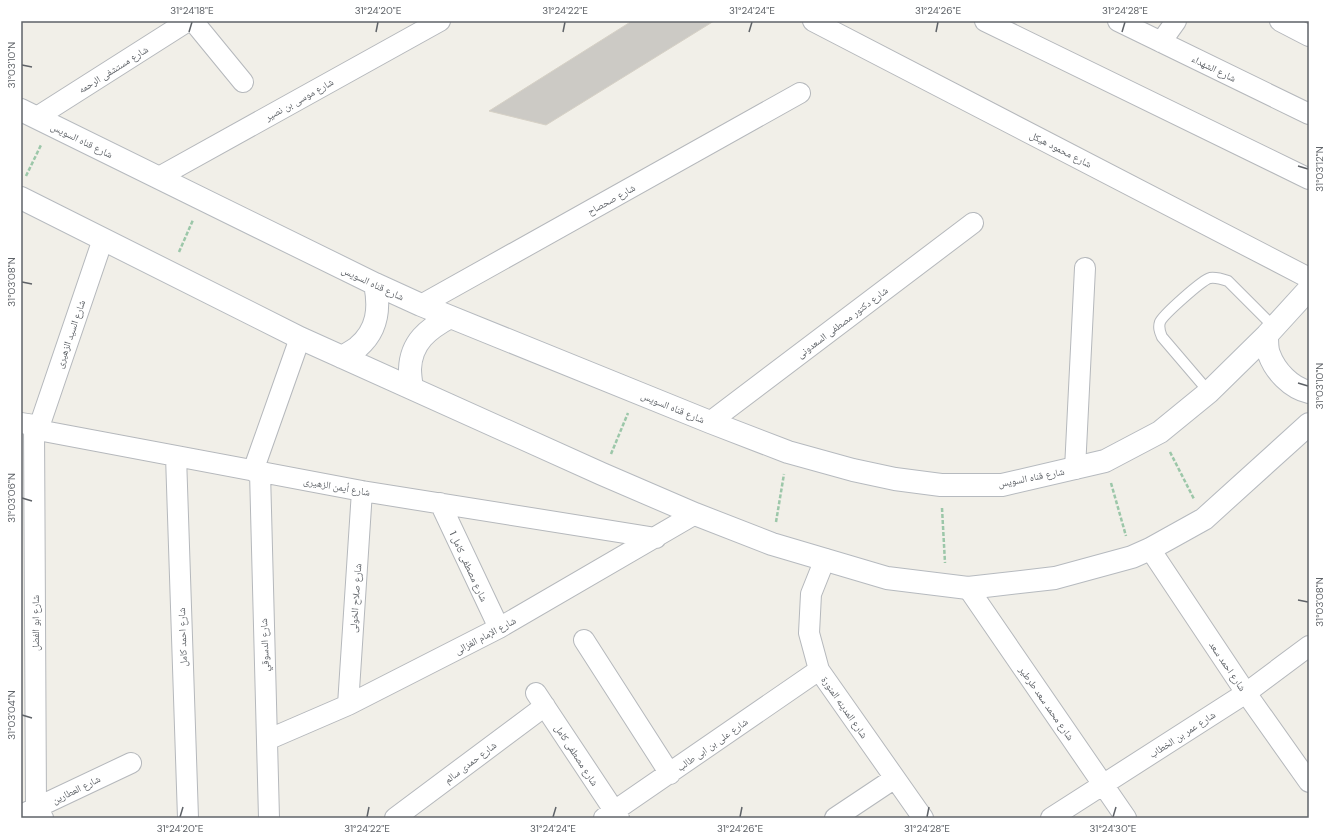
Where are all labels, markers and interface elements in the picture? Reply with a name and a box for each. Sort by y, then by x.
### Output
text: 31°24'18"E [170,4,214,17]
text: 31°24'20"E [355,4,402,17]
text: 31°24'22"E [542,4,588,17]
text: 31°24'24"E [729,4,775,17]
text: 31°24'26"E [915,4,961,17]
text: 31°24'28"E [1102,4,1148,17]
text: 31°03'10"N [5,42,18,88]
street label: شارع مستشفى الرحمه [76,42,151,96]
street label: شارع الشهداء [1189,52,1239,85]
street label: شارع موسى بن نصير [262,75,336,124]
street label: شارع قناه السويس [49,120,115,161]
street label: شارع محمود هيكل [1028,128,1094,171]
text: 31°03'12"N [1313,146,1326,192]
street label: شارع صحصاح [585,181,638,218]
text: 31°03'08"N [5,257,18,307]
street label: شارع قناه السويس [339,263,406,304]
street label: شارع دكتور مصطفى السعدونى [794,284,891,361]
street label: شارع السيد الزهيرى [53,298,88,370]
text: 31°03'10"N [1313,363,1326,409]
street label: شارع قناه السويس [639,389,707,426]
street label: شارع قناه السويس [997,465,1066,490]
text: 31°03'06"N [5,473,18,523]
street label: شارع أيمن الزهيرى [303,474,372,499]
street label: شارع مصطفى كامل 1 [446,529,491,604]
street label: شارع صلاح الخولى [347,563,364,633]
text: 31°03'08"N [1313,577,1326,627]
street label: شارع ابو الفضل [29,594,42,651]
street label: شارع احمد كامل [175,607,190,667]
street label: شارع الإمام الغزالى [452,614,519,658]
street label: شارع الدسوقي [257,618,273,672]
street label: شارع احمد سعد [1206,639,1249,694]
street label: شارع محمد سعد طرطير [1016,663,1077,743]
street label: شارع المدينه المنورة [818,674,871,741]
text: 31°03'04"N [5,690,18,740]
street label: شارع عمر بن الخطاب [1147,708,1218,761]
street label: شارع على بن ابى طالب [674,715,751,774]
street label: شارع مصطفى كامل [552,722,602,789]
street label: شارع حمدى سالم [442,738,500,787]
street label: شارع العطارين [50,772,103,807]
text: 31°24'20"E [157,822,204,835]
text: 31°24'22"E [344,822,390,835]
text: 31°24'24"E [530,822,576,835]
text: 31°24'26"E [717,822,763,835]
text: 31°24'28"E [904,822,950,835]
text: 31°24'30"E [1090,822,1137,835]

